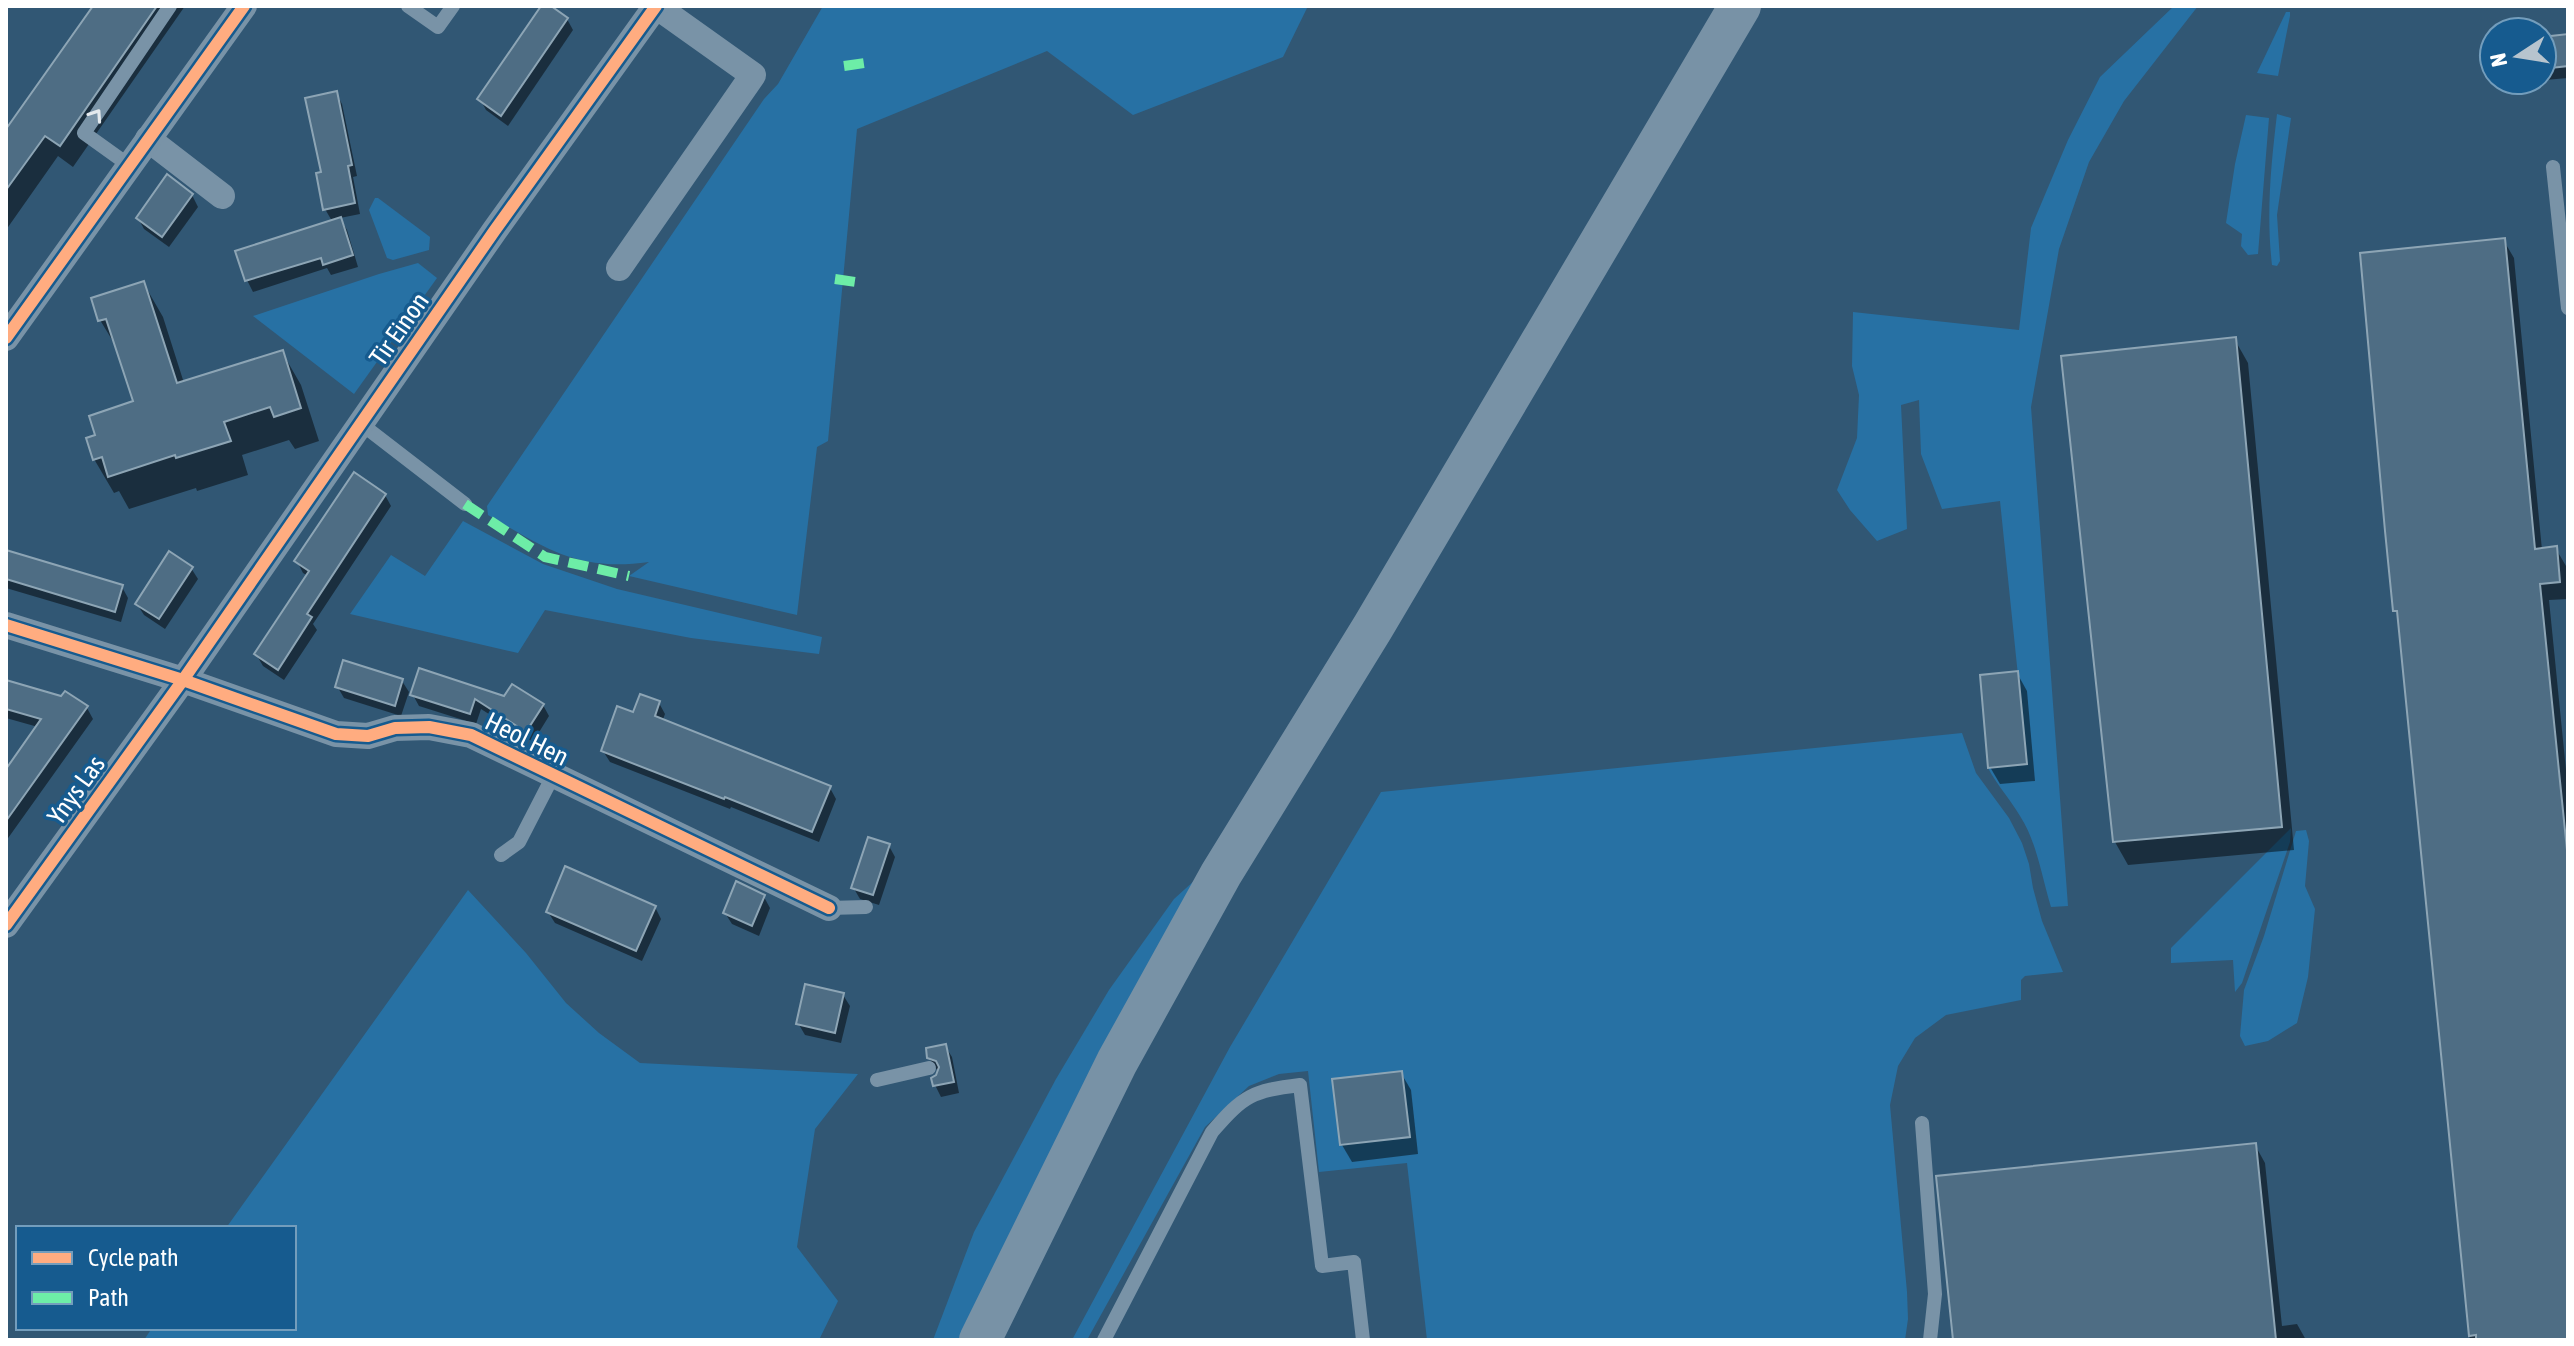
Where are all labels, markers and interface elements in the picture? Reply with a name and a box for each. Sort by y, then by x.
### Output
north arrow [2478,16,2558,96]
text: N [2484,51,2513,69]
one-way arrow [86,110,101,124]
street label: Tir Einon [363,287,435,371]
street label: Heol Hen [480,706,574,772]
street label: Ynys Las [41,750,111,830]
legend [16,1226,296,1330]
text: Cycle path [88,1244,179,1271]
text: Path [88,1284,129,1311]

